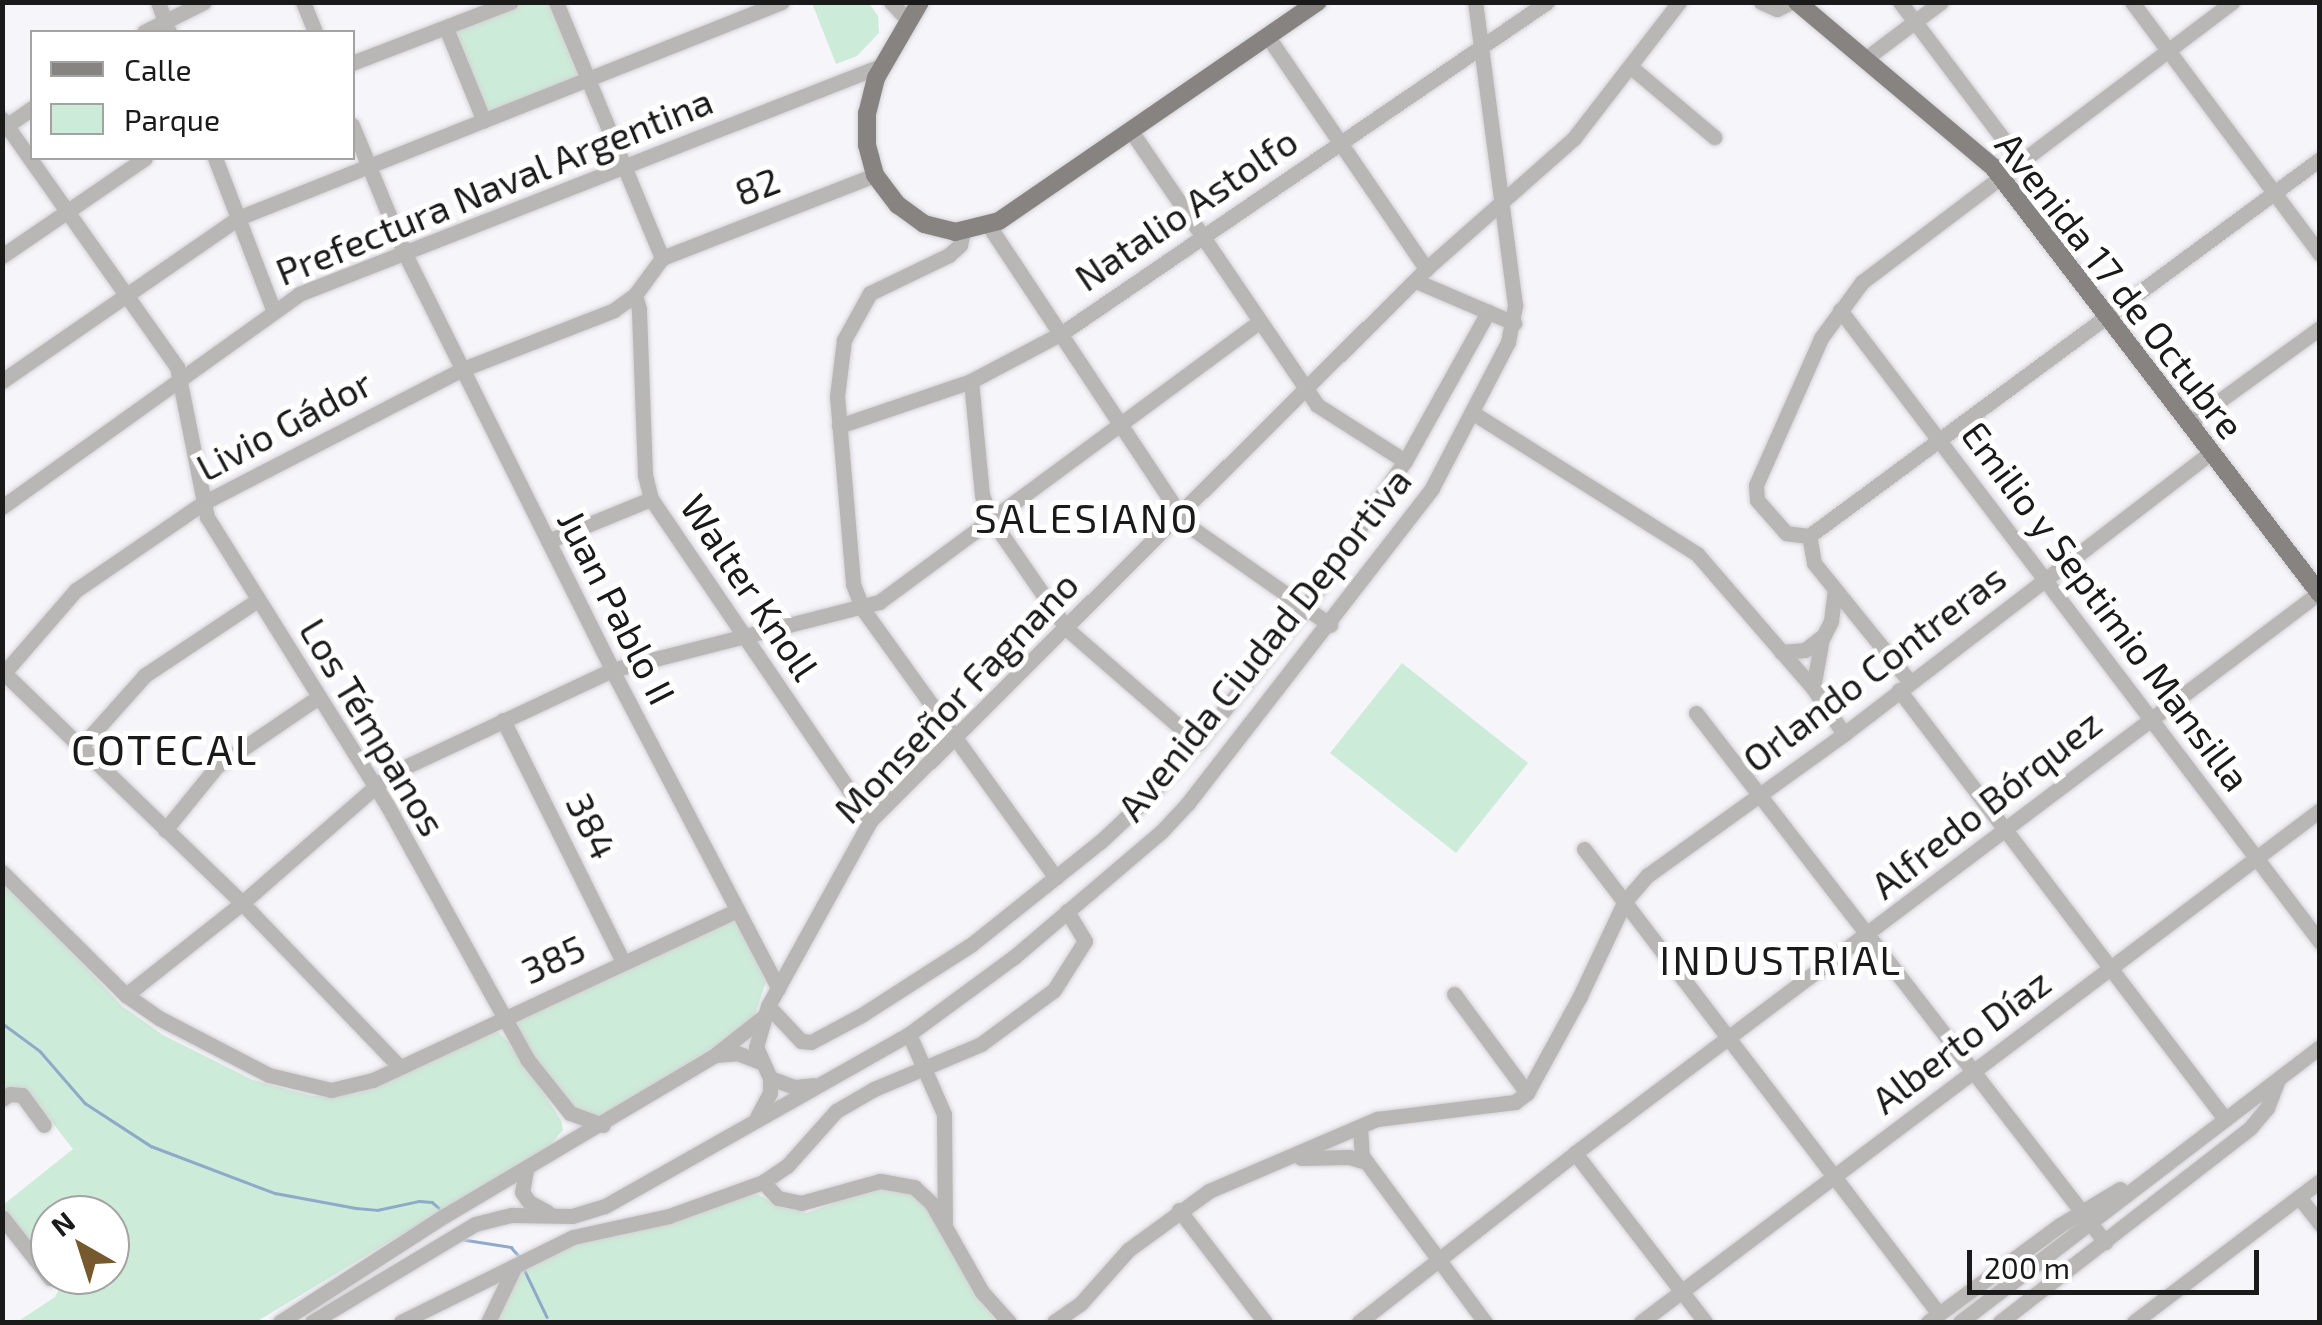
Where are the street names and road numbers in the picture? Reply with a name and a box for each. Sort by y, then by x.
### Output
street label: Prefectura Naval Argentina [268,77,720,295]
street label: Natalio Astolfo [1066,118,1306,300]
street label: Avenida 17 de Octubre [1986,123,2254,447]
street label: 82 [728,157,786,215]
street label: Livio Gádor [189,360,379,490]
street label: Emilio y Septimio Mansilla [1952,412,2260,800]
street label: Avenida Ciudad Deportiva [1108,458,1420,830]
street label: Walter Knoll [671,485,829,689]
street label: Juan Pablo II [549,502,685,712]
street label: Orlando Contreras [1734,554,2014,782]
street label: Monseñor Fagnano [824,562,1088,832]
street label: Los Témpanos [290,610,456,844]
street label: Alfredo Bórquez [1862,700,2110,908]
street label: 384 [557,786,627,866]
street label: 385 [514,925,592,993]
street label: Alberto Díaz [1863,959,2059,1123]

